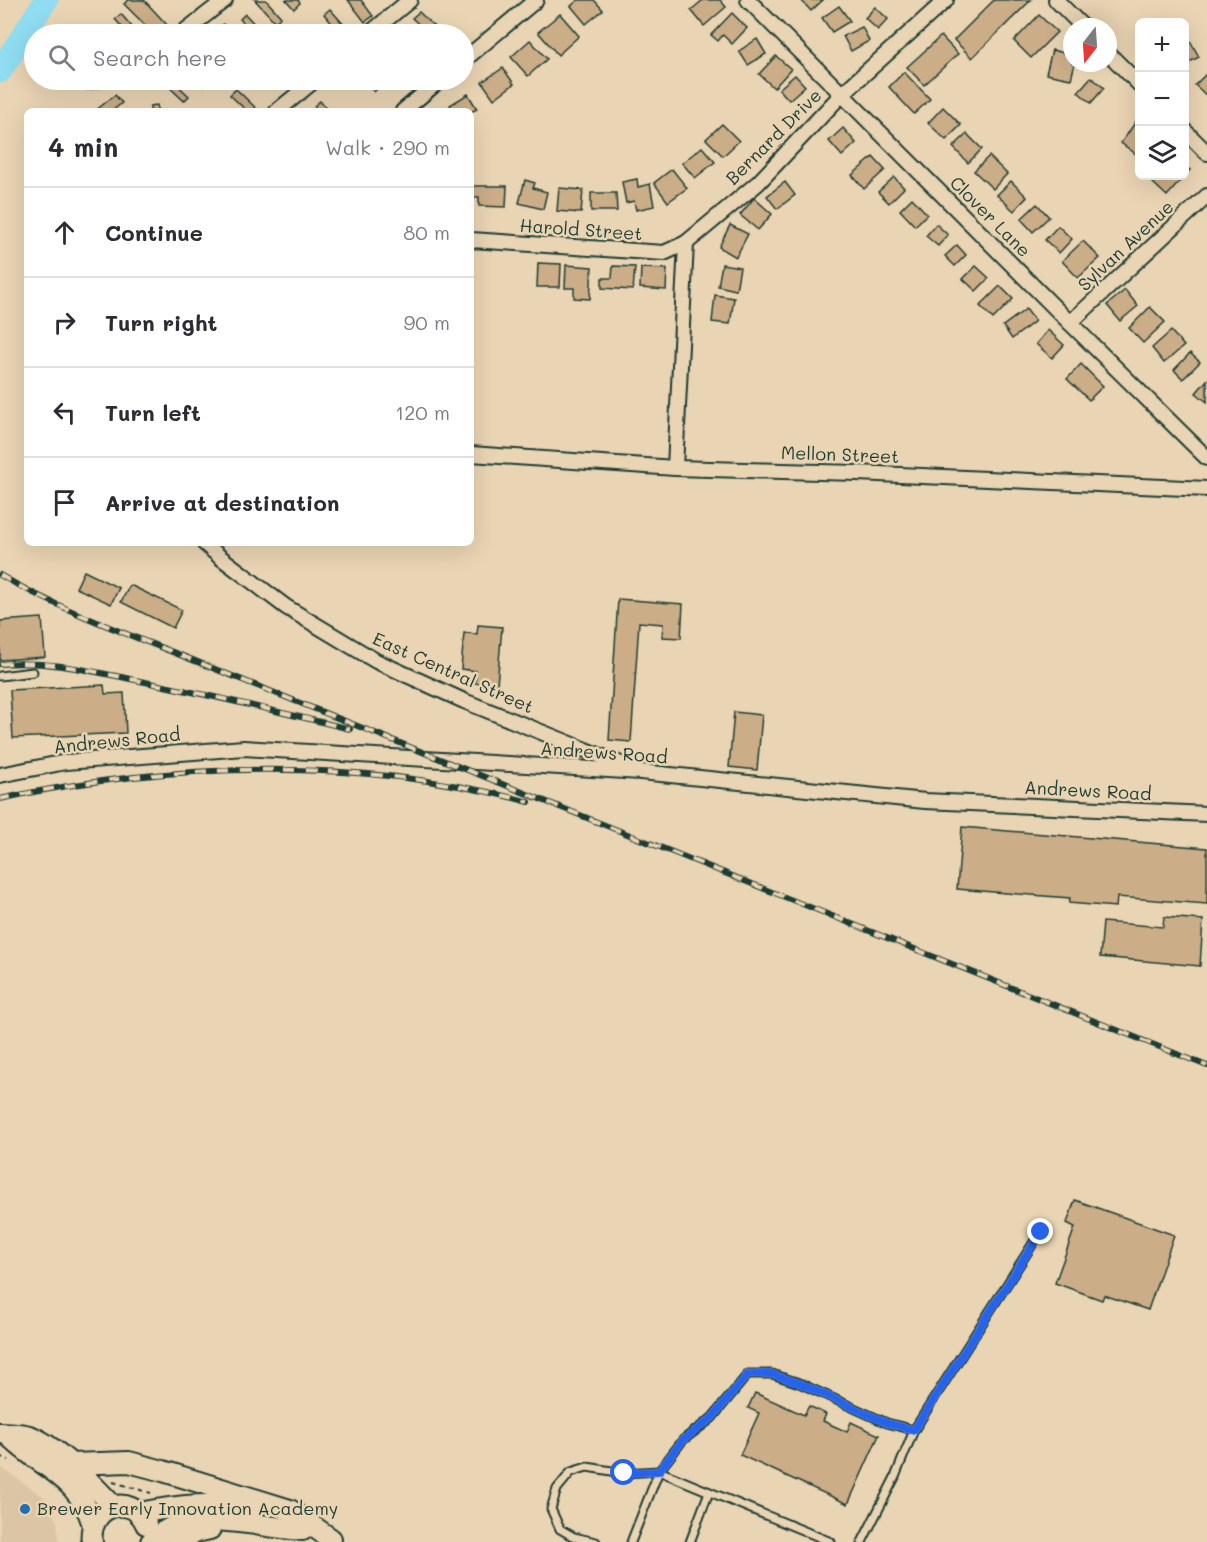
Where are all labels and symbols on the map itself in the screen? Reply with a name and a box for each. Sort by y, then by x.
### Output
north arrow [1063,18,1117,72]
street label: Bernard Drive [720,83,826,189]
street label: Clover Lane [945,171,1036,262]
street label: Sylvan Avenue [1072,195,1178,296]
street label: Harold Street [519,213,643,245]
street label: Mellon Street [781,440,900,468]
street label: East Central Street [369,626,538,718]
street label: Andrews Road [52,721,181,759]
street label: Andrews Road [540,736,668,768]
street label: Andrews Road [1024,775,1152,805]
route end [1027,1218,1053,1244]
route start [610,1459,636,1485]
place label: Brewer Early Innovation Academy [37,1496,338,1520]
marker: Brewer Early Innovation Academy [18,1502,32,1516]

